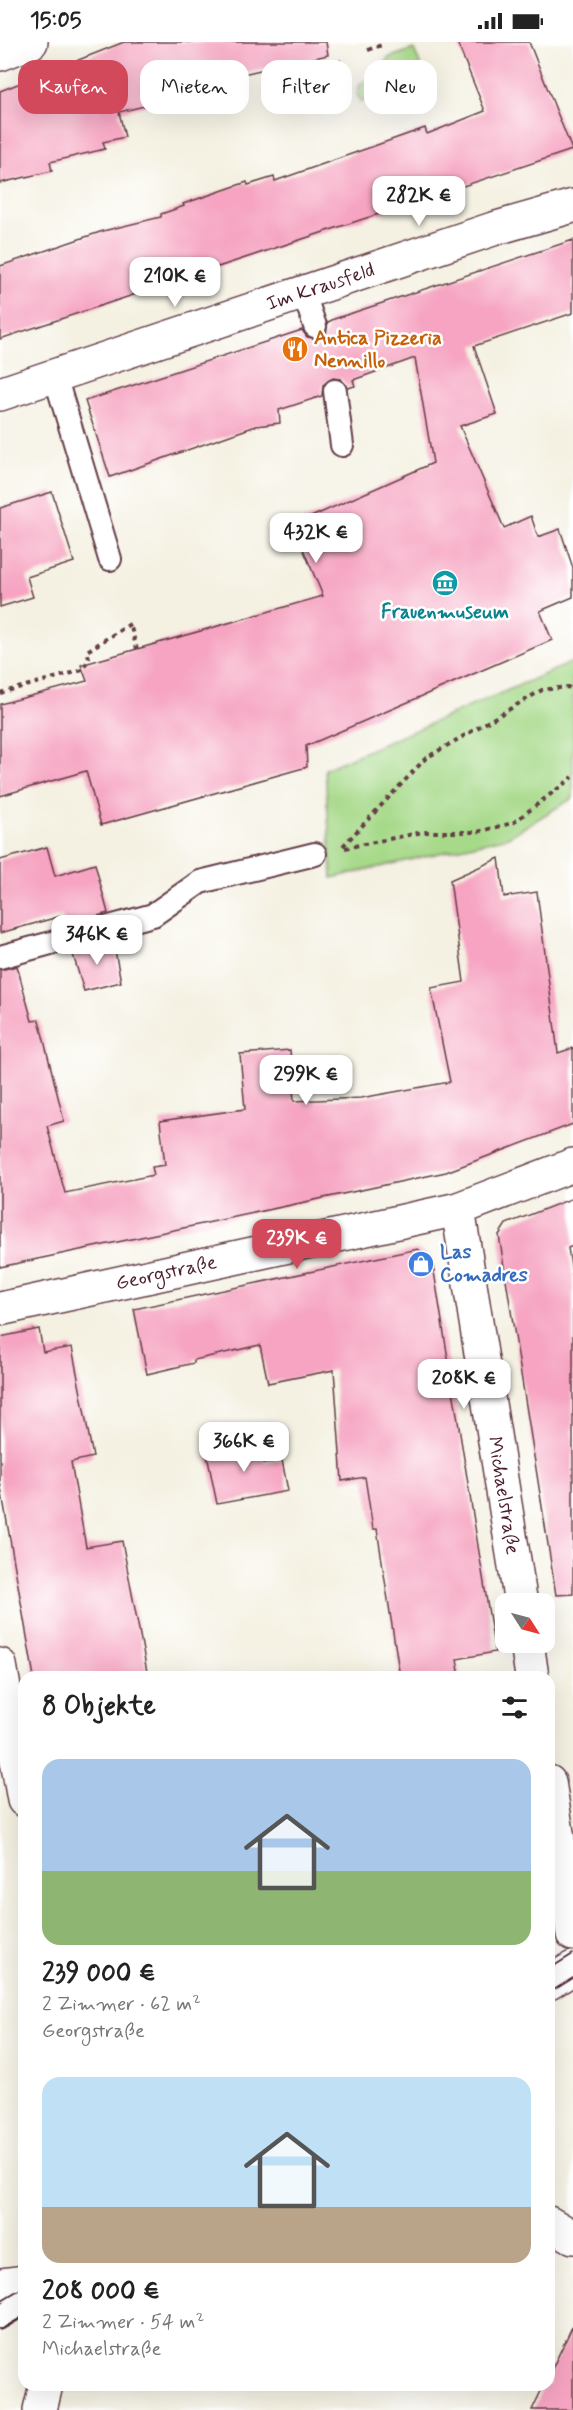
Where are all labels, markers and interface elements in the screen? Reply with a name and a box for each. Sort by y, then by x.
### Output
text: 15:05 [30,7,81,35]
chip: Kaufen [18,60,128,114]
chip: Mieten [140,60,249,114]
chip: Filter [261,60,352,114]
chip: Neu [364,60,437,114]
pin: 282K € [370,176,468,227]
text: 282K € [386,182,452,209]
street label: Im Krausfeld [263,256,378,317]
pin: 210K € [126,257,224,308]
text: 210K € [143,263,207,290]
place label: Antica Pizzeria Nennillo [314,325,442,375]
restaurant icon: Antica Pizzeria Nennillo [280,334,310,364]
pin: 432K € [267,513,365,564]
text: 432K € [284,519,348,546]
museum icon: Frauenmuseum [430,568,460,598]
place label: Frauenmuseum [381,599,509,626]
pin: 346K € [48,915,146,966]
text: 346K € [65,921,129,948]
pin: 299K € [257,1055,355,1106]
text: 299K € [274,1061,338,1088]
pin: 239K € [248,1219,346,1270]
text: 239K € [266,1225,328,1252]
place label: Las Comadres [440,1239,528,1289]
street label: Georgstraße [113,1249,219,1297]
shop icon: Las Comadres [406,1249,436,1279]
pin: 208K € [415,1359,513,1410]
text: 208K € [432,1365,496,1392]
pin: 366K € [195,1422,293,1473]
text: 366K € [213,1428,275,1455]
street label: Michaelstraße [481,1434,526,1557]
north arrow [495,1593,555,1653]
map controls [495,1593,555,1653]
text: 8 Objekte [42,1690,156,1724]
icon: filters [498,1691,531,1724]
icon: home [233,1798,341,1906]
text: 239 000 € [42,1957,156,1991]
text: 2 Zimmer · 62 m² [42,1991,201,2018]
text: Georgstraße [42,2018,145,2045]
icon: home [233,2116,341,2224]
text: 208 000 € [42,2275,160,2309]
text: 2 Zimmer · 54 m² [42,2309,204,2336]
text: Michaelstraße [42,2336,161,2363]

